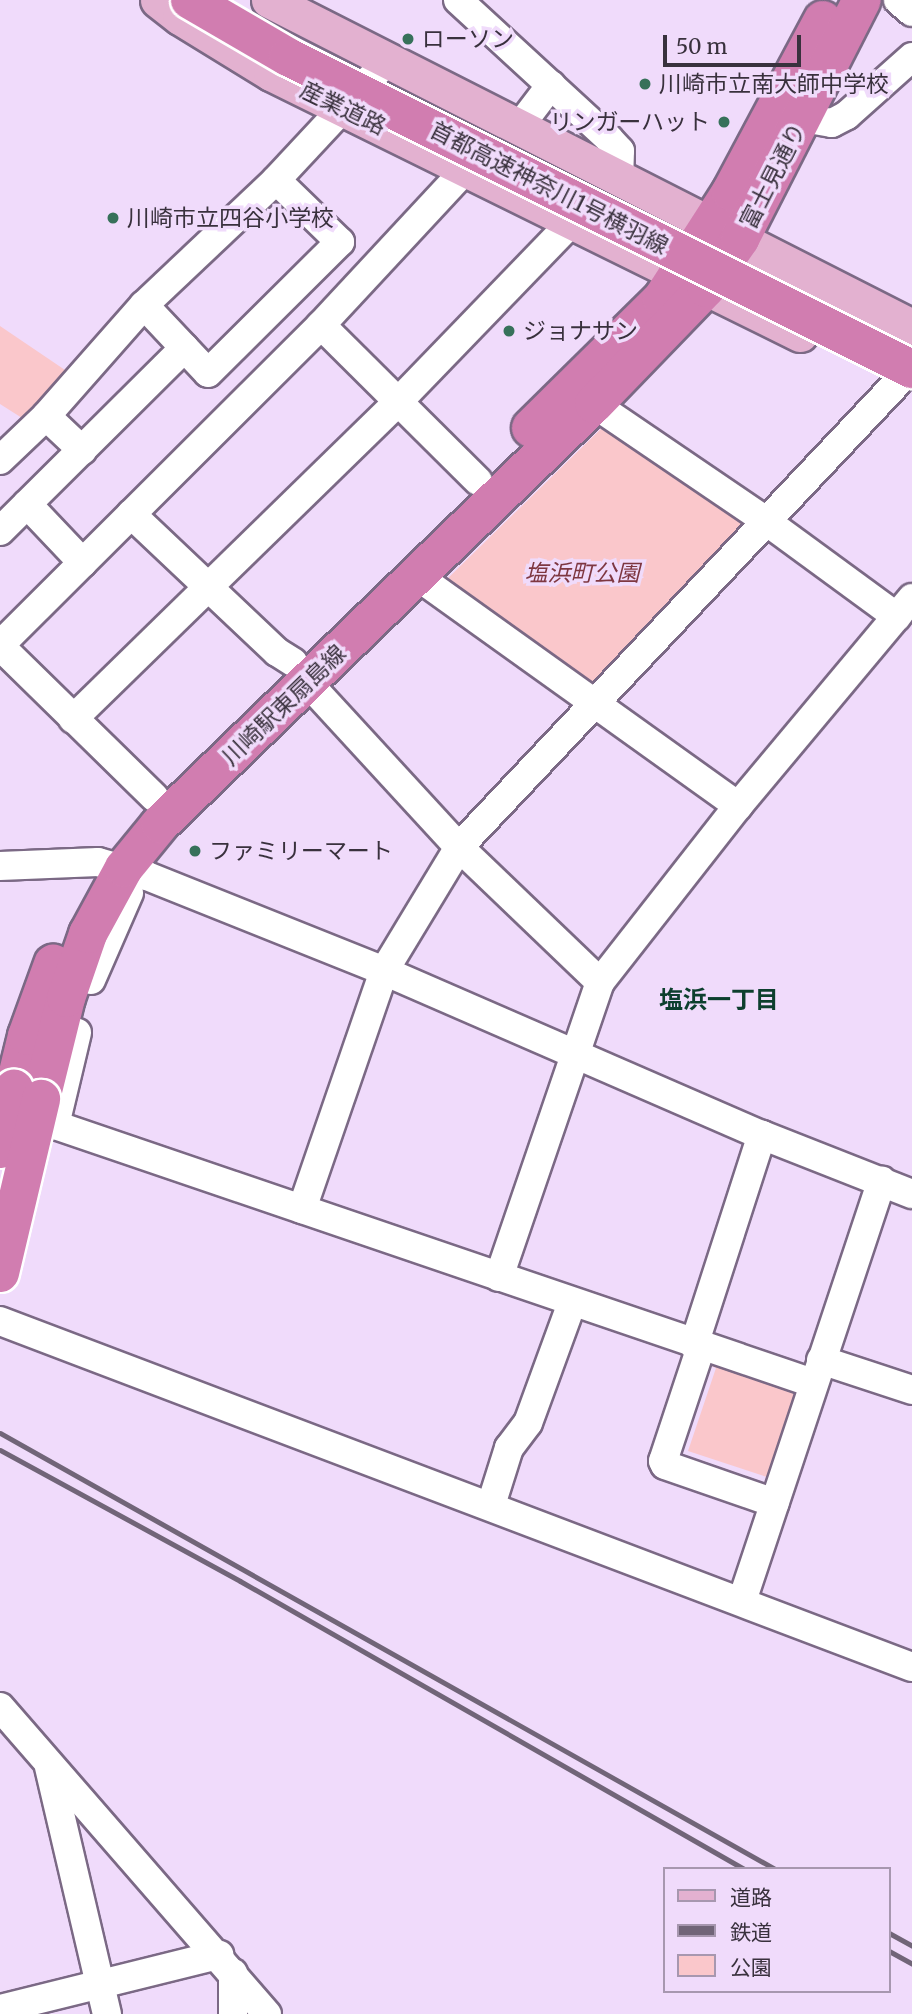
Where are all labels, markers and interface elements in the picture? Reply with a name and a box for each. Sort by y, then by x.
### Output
scale bar [667,21,805,65]
place label: ローソン [422,25,514,53]
marker: ローソン [400,31,416,47]
text: 50 m [676,33,727,60]
place label: 川崎市立南大師中学校 [659,70,889,98]
street label: 産業道路 [296,75,390,141]
marker: 川崎市立南大師中学校 [637,76,653,92]
place label: リンガーハット [549,108,710,136]
marker: リンガーハット [716,114,732,130]
street label: 首都高速神奈川1号横羽線 [425,116,673,260]
street label: 富士見通り [735,119,811,233]
place label: 川崎市立四谷小学校 [127,204,334,232]
marker: 川崎市立四谷小学校 [105,210,121,226]
place label: ジョナサン [523,317,638,345]
marker: ジョナサン [501,323,517,339]
park label: 塩浜町公園 [525,559,639,587]
street label: 川崎駅東扇島線 [217,639,351,771]
place label: ファミリーマート [209,837,393,865]
marker: ファミリーマート [187,843,203,859]
district label: 塩浜一丁目 [659,986,779,1014]
legend [664,1867,891,1993]
text: 道路 [730,1884,772,1911]
text: 鉄道 [730,1919,772,1946]
text: 公園 [730,1954,772,1981]

